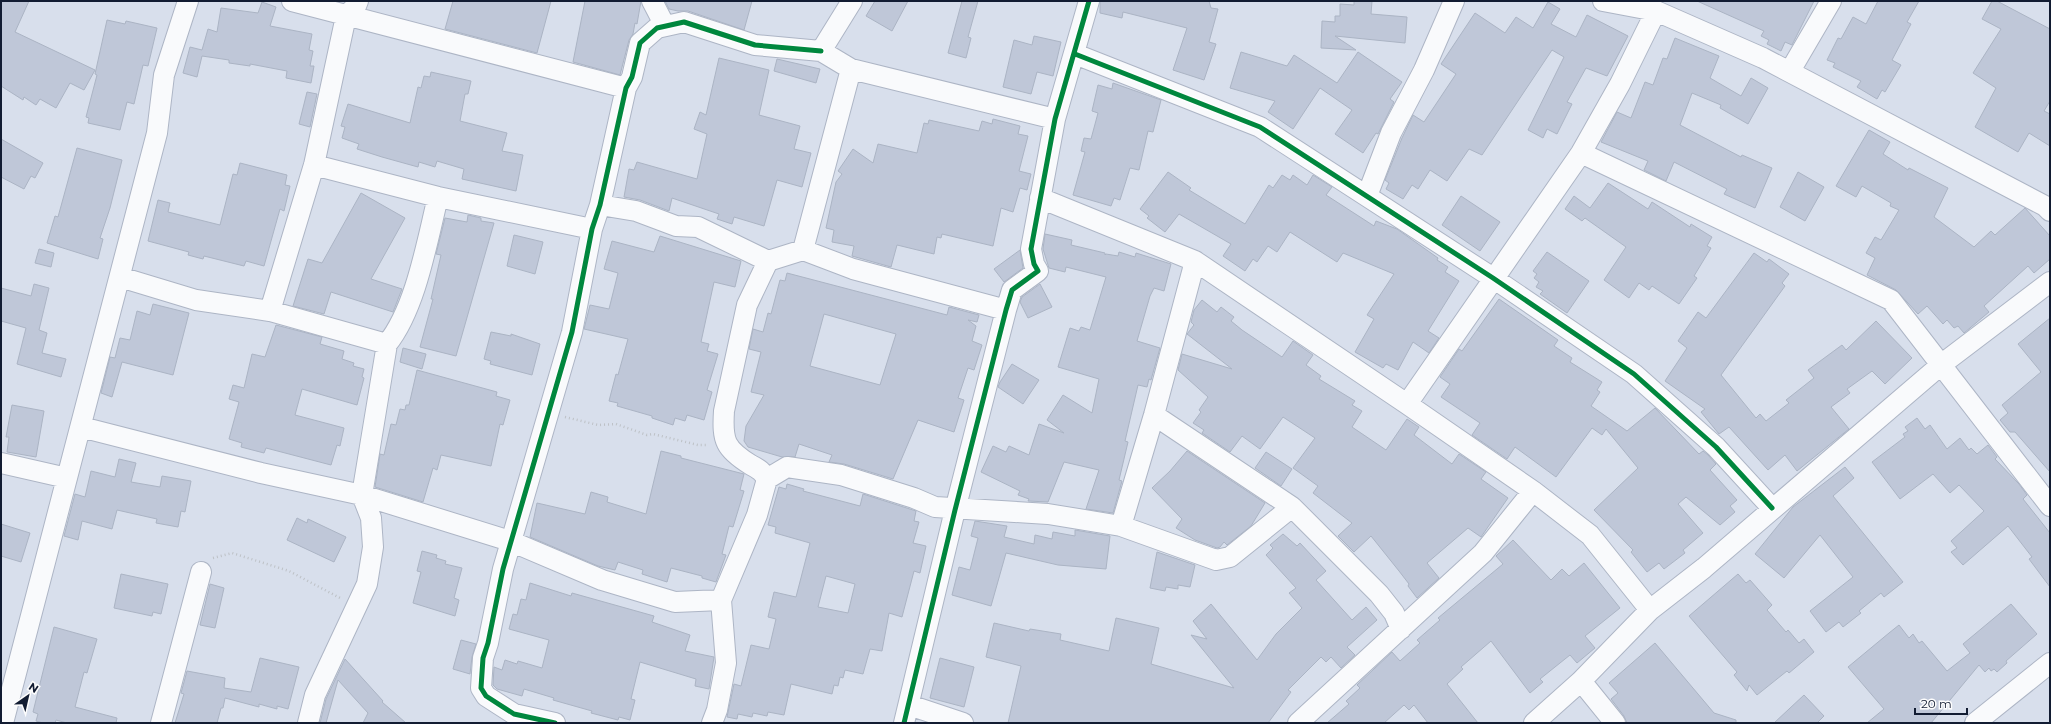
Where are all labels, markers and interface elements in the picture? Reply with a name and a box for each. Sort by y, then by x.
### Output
north arrow [8,676,48,716]
text: N [26,679,41,696]
scale bar [1915,690,1967,716]
text: 20 m [1921,696,1952,711]

